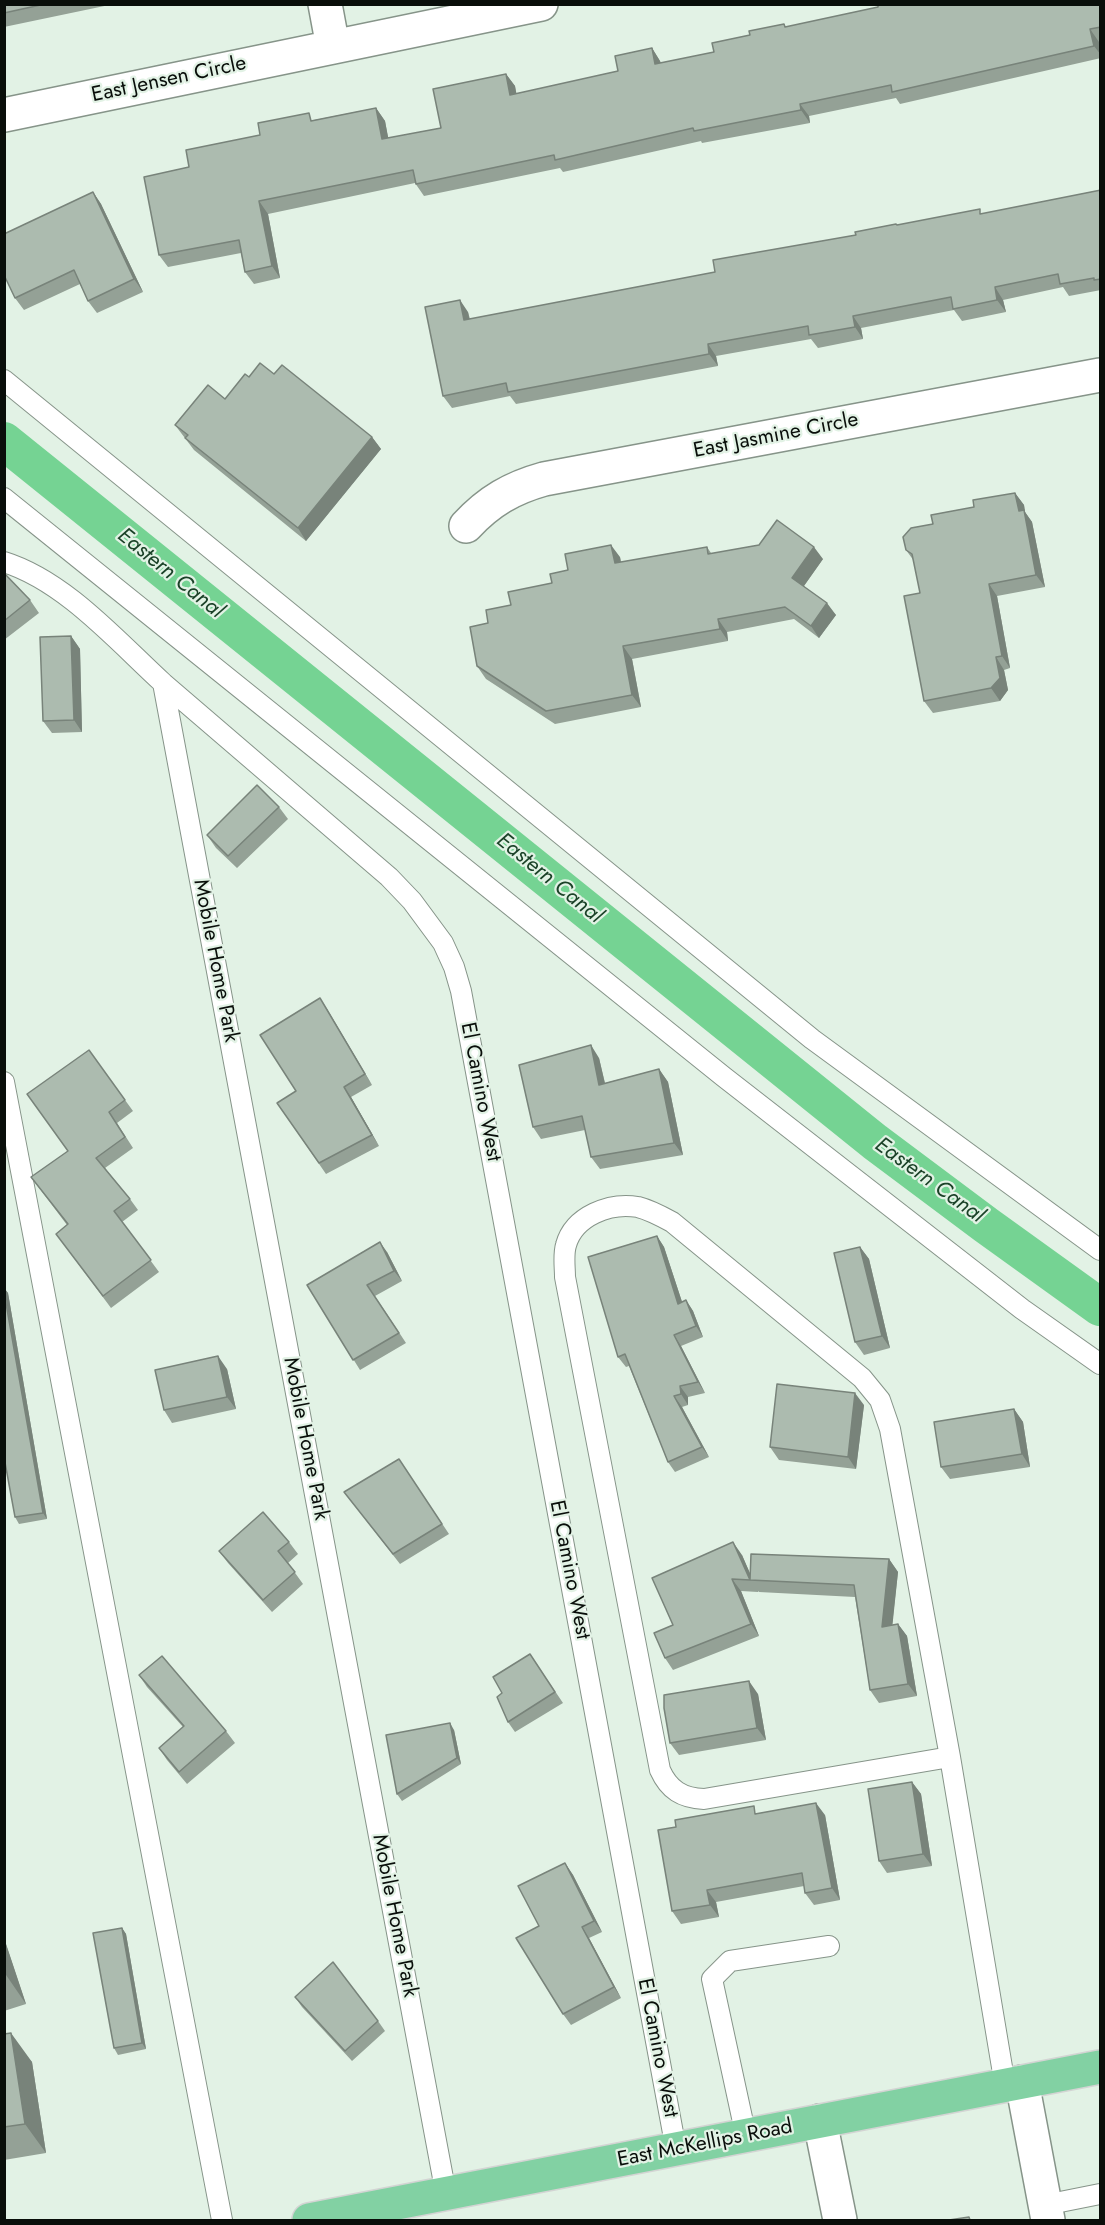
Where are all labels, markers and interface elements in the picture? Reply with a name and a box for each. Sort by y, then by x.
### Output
street label: East Jensen Circle [89,51,249,109]
street label: East Jasmine Circle [691,408,861,464]
water label: Eastern Canal [112,523,228,625]
water label: Eastern Canal [491,828,607,930]
street label: Mobile Home Park [187,877,243,1045]
street label: El Camino West [454,1020,506,1164]
water label: Eastern Canal [869,1132,989,1230]
street label: Mobile Home Park [277,1355,333,1523]
street label: El Camino West [543,1498,595,1642]
street label: Mobile Home Park [366,1832,422,2000]
street label: El Camino West [631,1976,683,2120]
street label: East McKellips Road [615,2115,795,2173]

